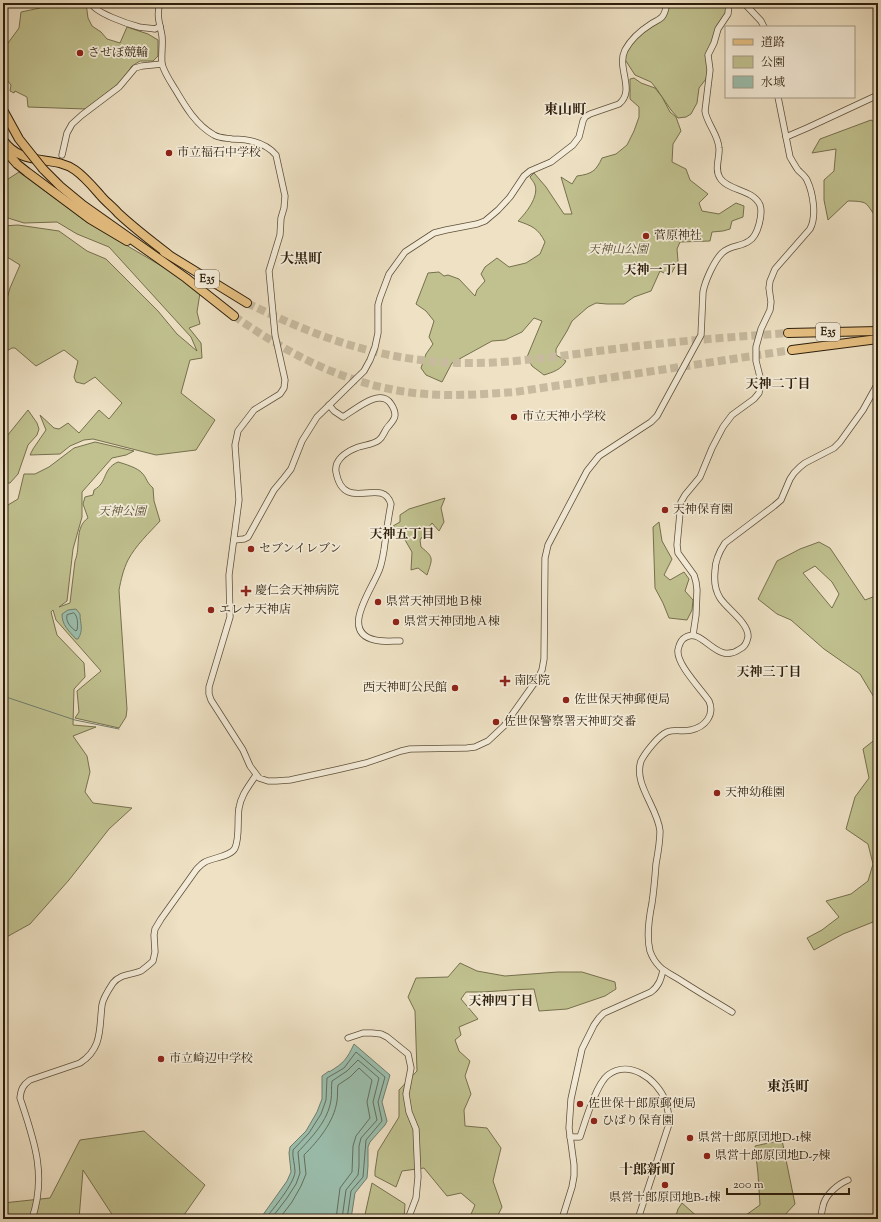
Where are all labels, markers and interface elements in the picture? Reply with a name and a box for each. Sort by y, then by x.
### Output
legend [725,26,855,98]
text: 道路 [761,34,785,52]
place label: させぼ競輪 [88,44,148,62]
marker: させぼ競輪 [75,48,85,58]
text: 公園 [761,54,785,72]
text: 水域 [761,74,785,92]
district label: 東山町 [544,101,587,121]
place label: 市立福石中学校 [177,144,261,162]
marker: 市立福石中学校 [164,148,174,158]
place label: 菅原神社 [654,227,702,245]
marker: 菅原神社 [641,231,651,241]
park label: 天神山公園 [588,241,650,259]
district label: 大黒町 [280,250,323,270]
district label: 天神一丁目 [623,262,689,280]
road number: E35 [195,270,219,288]
road number: E35 [816,323,840,341]
district label: 天神二丁目 [745,376,811,394]
place label: 市立天神小学校 [522,408,606,426]
marker: 市立天神小学校 [509,412,519,422]
place label: 天神保育園 [673,501,733,519]
park label: 天神公園 [98,503,148,521]
marker: 天神保育園 [660,505,670,515]
district label: 天神五丁目 [369,526,435,544]
place label: セブンイレブン [259,540,341,558]
marker: セブンイレブン [246,544,256,554]
place label: 慶仁会天神病院 [255,582,339,600]
marker: 慶仁会天神病院 [240,585,252,597]
place label: 県営天神団地Ｂ棟 [386,593,482,611]
marker: 県営天神団地Ｂ棟 [373,597,383,607]
place label: エレナ天神店 [219,601,291,619]
marker: エレナ天神店 [206,605,216,615]
place label: 県営天神団地Ａ棟 [404,613,500,631]
marker: 県営天神団地Ａ棟 [391,617,401,627]
district label: 天神三丁目 [736,664,802,682]
place label: 南医院 [514,672,550,690]
marker: 南医院 [499,675,511,687]
place label: 西天神町公民館 [363,679,447,697]
marker: 西天神町公民館 [450,683,460,693]
place label: 佐世保天神郵便局 [574,691,670,709]
marker: 佐世保天神郵便局 [561,695,571,705]
place label: 佐世保警察署天神町交番 [504,713,636,731]
marker: 佐世保警察署天神町交番 [491,717,501,727]
place label: 天神幼稚園 [725,784,785,802]
marker: 天神幼稚園 [712,788,722,798]
district label: 天神四丁目 [468,993,534,1011]
place label: 市立崎辺中学校 [169,1050,253,1068]
marker: 市立崎辺中学校 [156,1054,166,1064]
district label: 東浜町 [767,1078,810,1098]
place label: 佐世保十郎原郵便局 [588,1095,696,1113]
marker: 佐世保十郎原郵便局 [575,1099,585,1109]
place label: ひばり保育園 [602,1112,674,1130]
marker: ひばり保育園 [589,1116,599,1126]
place label: 県営十郎原団地D-1棟 [698,1129,812,1147]
marker: 県営十郎原団地D-1棟 [685,1133,695,1143]
place label: 県営十郎原団地D-7棟 [715,1147,831,1165]
marker: 県営十郎原団地D-7棟 [702,1151,712,1161]
district label: 十郎新町 [619,1161,676,1181]
scale bar [727,1170,849,1196]
text: 200 m [733,1176,764,1194]
marker: 県営十郎原団地B-1棟 [660,1180,670,1190]
place label: 県営十郎原団地B-1棟 [609,1189,721,1207]

